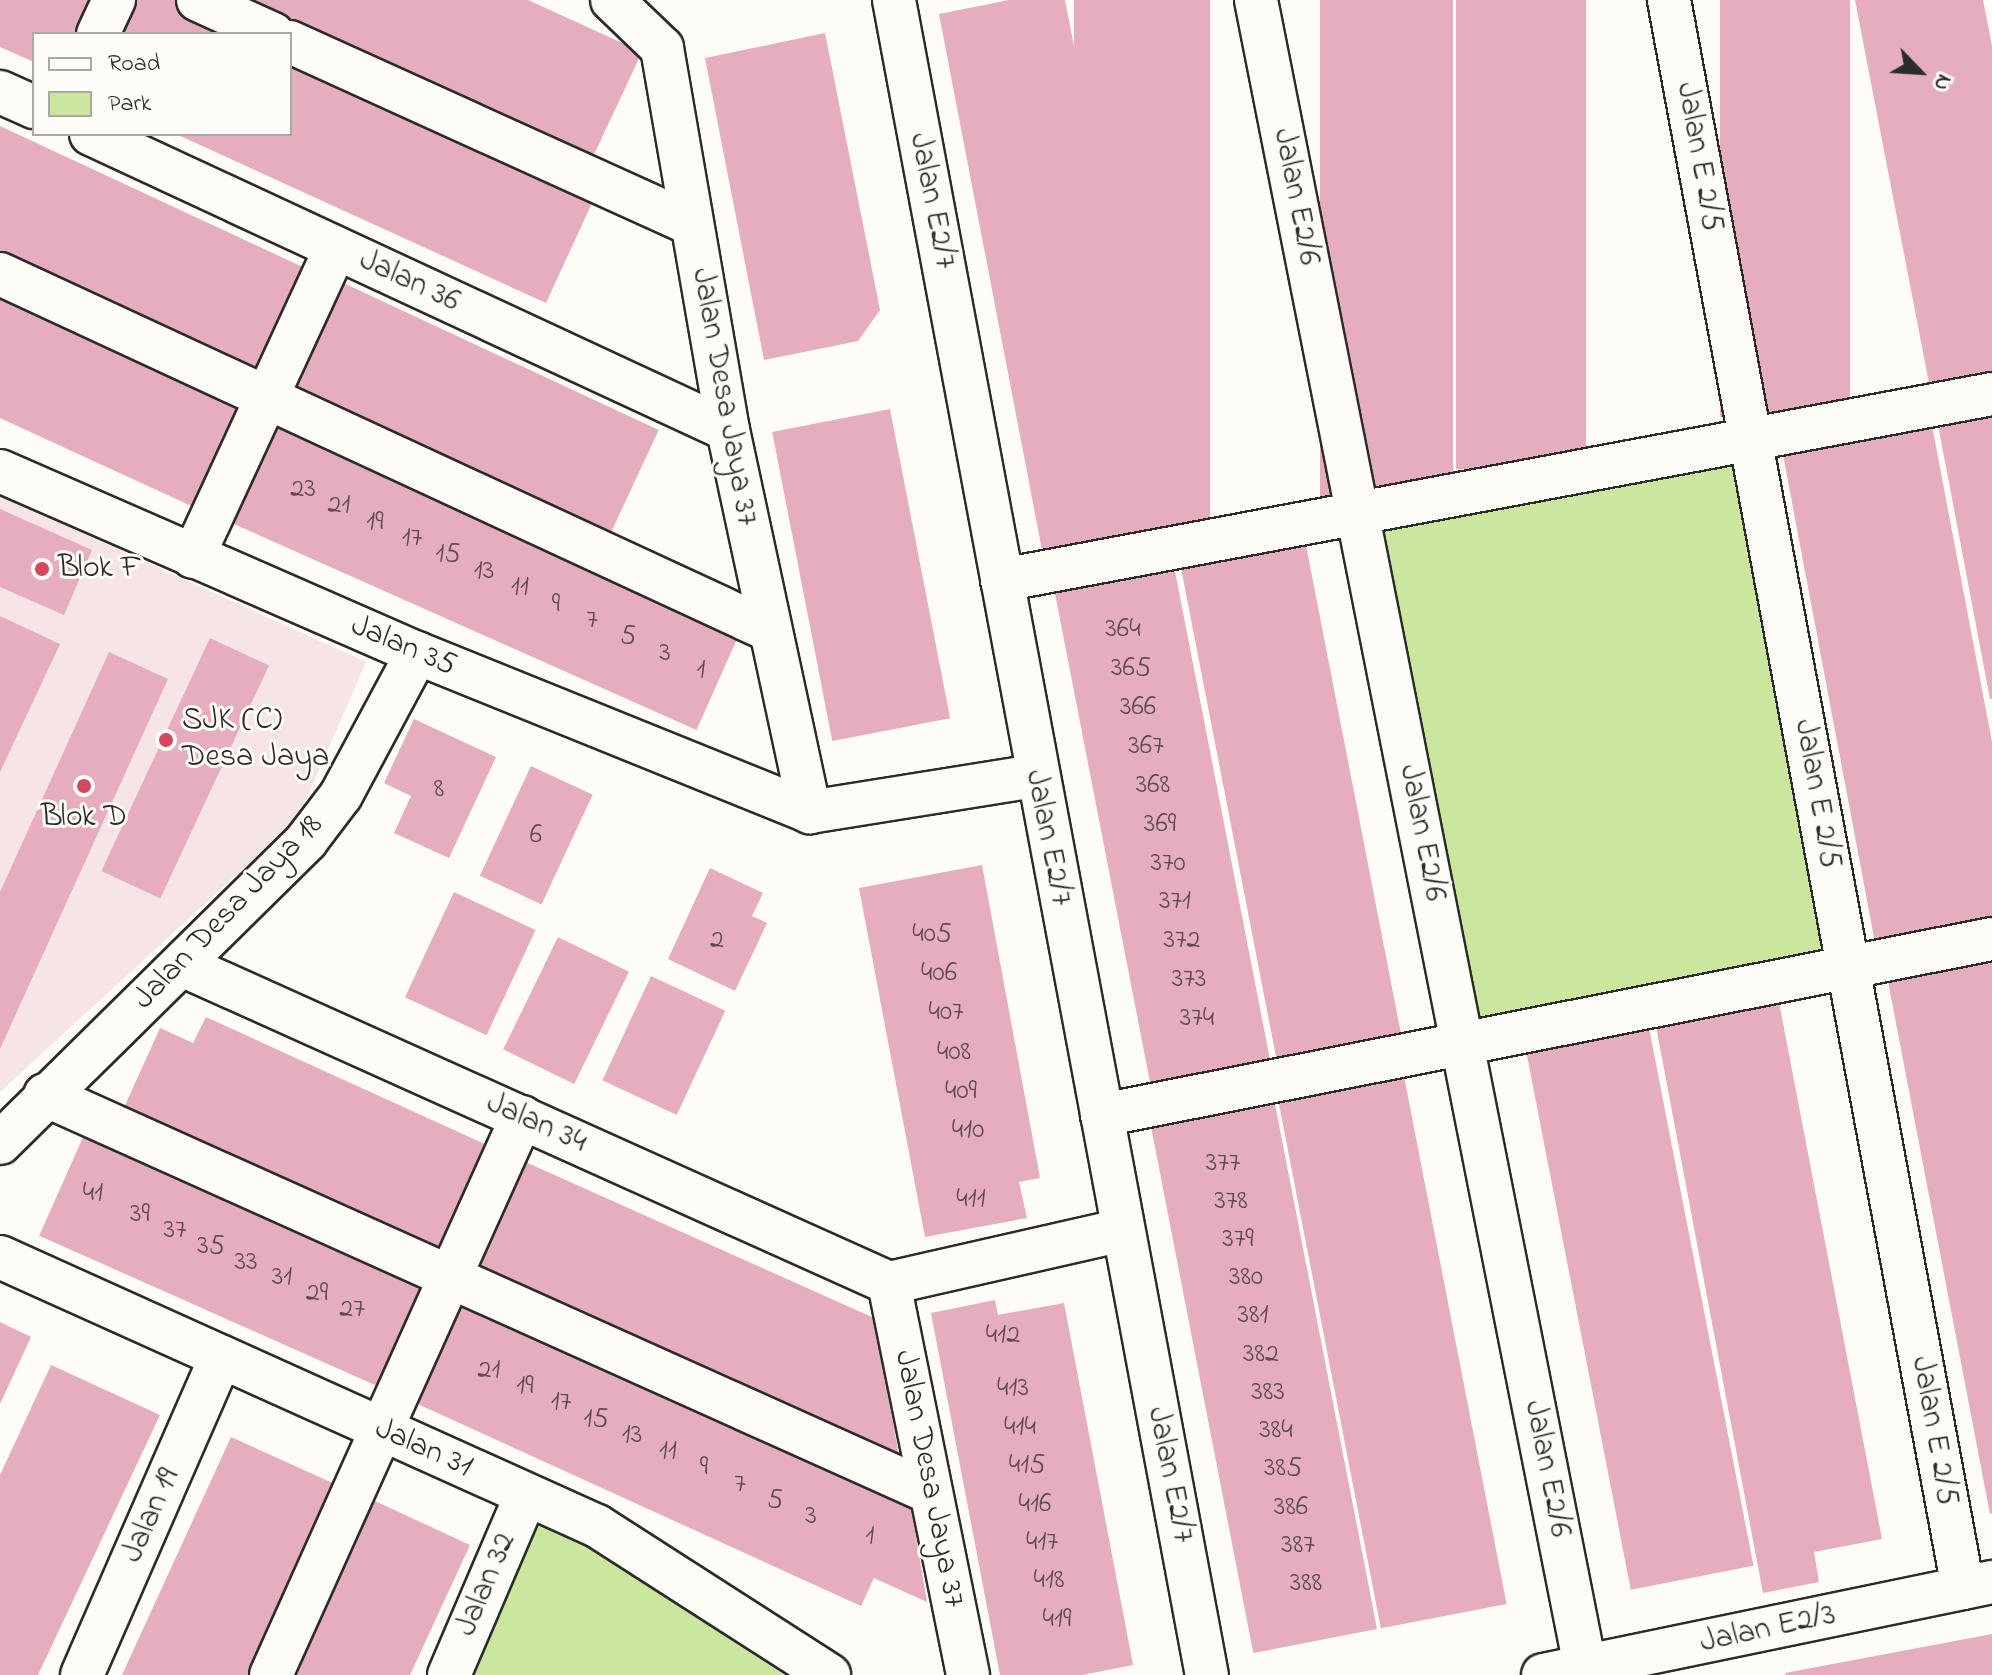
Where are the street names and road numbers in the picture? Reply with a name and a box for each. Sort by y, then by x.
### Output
street label: Jalan E 2/5 [1666,79,1730,235]
street label: Jalan E2/6 [1263,125,1327,269]
street label: Jalan E2/7 [899,130,963,272]
street label: Jalan 36 [353,242,465,322]
street label: Jalan Desa Jaya 37 [681,265,765,529]
street label: Jalan 35 [344,608,462,686]
street label: Jalan E 2/5 [1784,716,1848,872]
street label: Jalan E2/6 [1389,761,1453,905]
street label: Jalan E2/7 [1015,767,1079,909]
street label: Jalan Desa Jaya 18 [126,807,332,1019]
street label: Jalan 34 [480,1085,592,1163]
street label: Jalan Desa Jaya 37 [884,1347,972,1611]
street label: Jalan E 2/5 [1901,1353,1965,1509]
street label: Jalan E2/6 [1514,1397,1578,1541]
street label: Jalan E2/7 [1137,1404,1201,1546]
street label: Jalan 31 [368,1411,478,1487]
street label: Jalan 19 [114,1463,190,1569]
street label: Jalan 32 [448,1528,526,1642]
street label: Jalan E2/3 [1697,1597,1839,1663]

